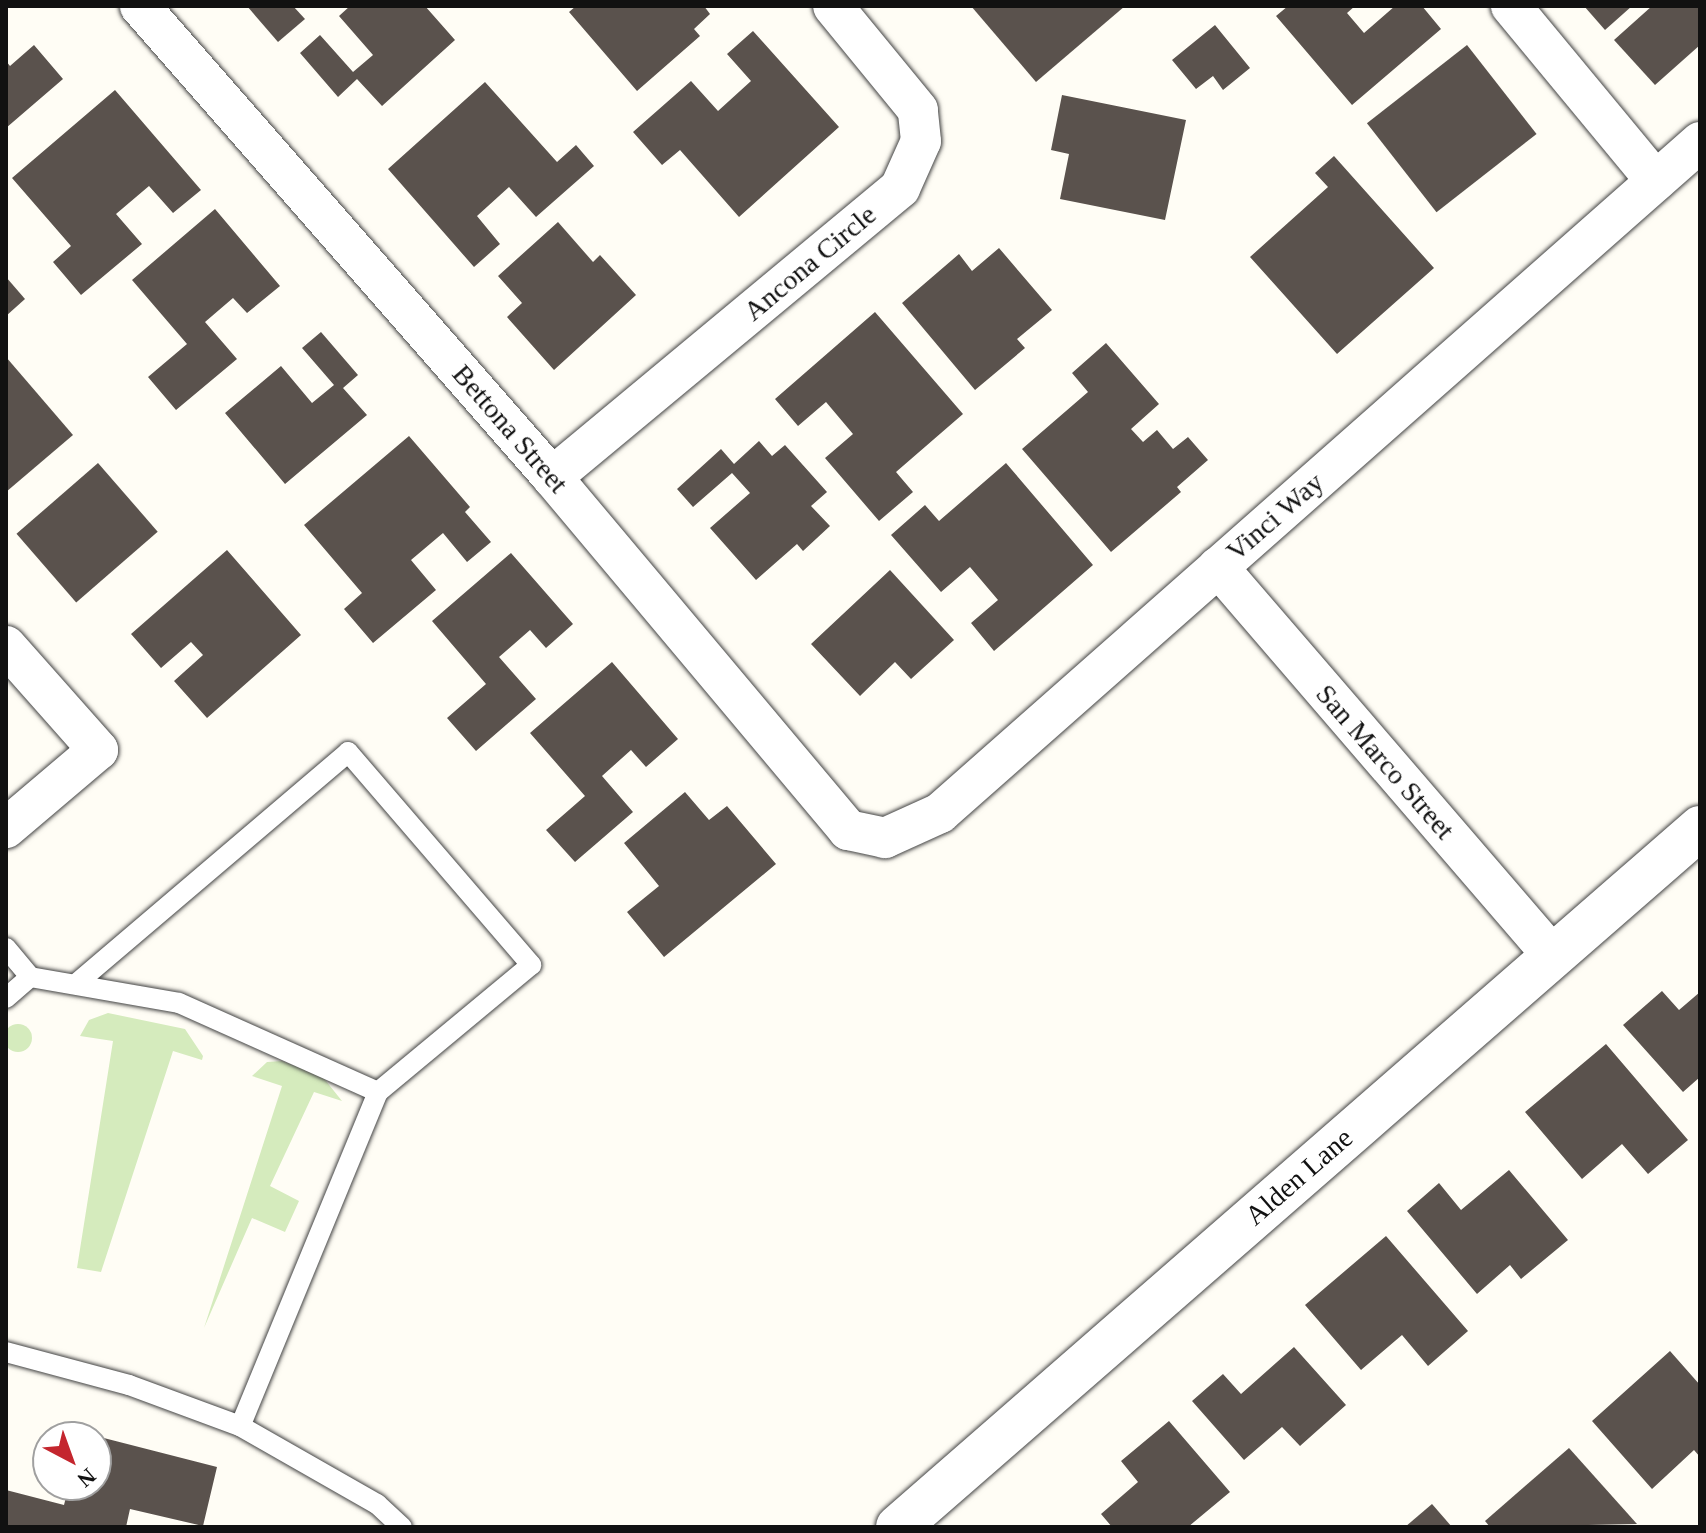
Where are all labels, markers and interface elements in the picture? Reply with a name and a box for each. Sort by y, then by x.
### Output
street label: Ancona Circle [737,198,883,328]
street label: Bettona Street [445,358,575,500]
street label: Vinci Way [1219,466,1331,568]
street label: San Marco Street [1309,678,1461,846]
street label: Alden Lane [1238,1121,1360,1233]
north arrow [32,1421,112,1501]
text: N [73,1463,101,1493]

